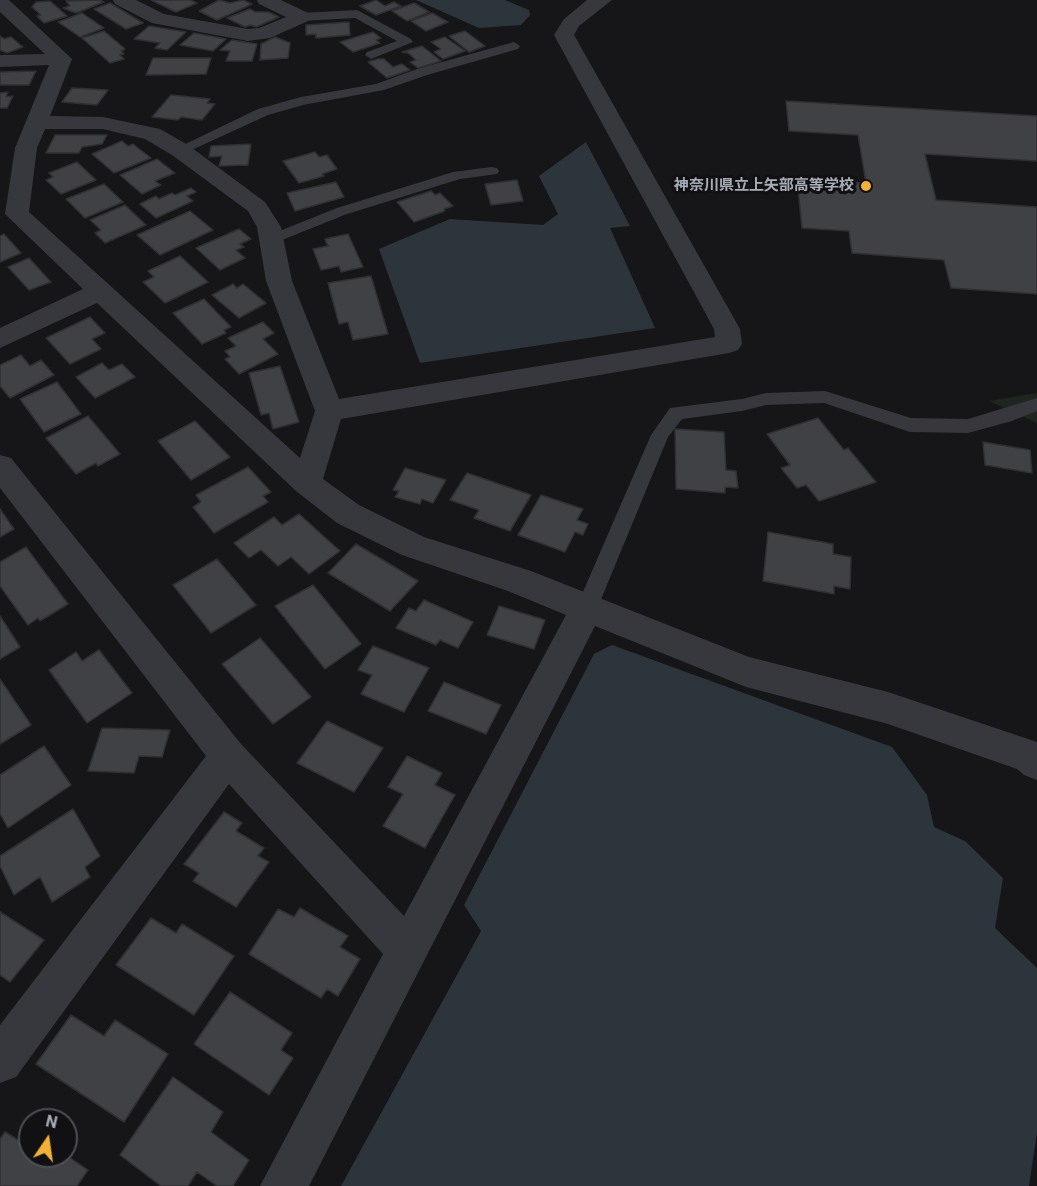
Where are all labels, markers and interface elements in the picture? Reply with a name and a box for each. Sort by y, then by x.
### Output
place label: 神奈川県立上矢部高等学校 [674,177,854,195]
marker: 神奈川県立上矢部高等学校 [859,179,873,193]
north arrow [18,1108,78,1168]
text: N [44,1111,59,1132]

